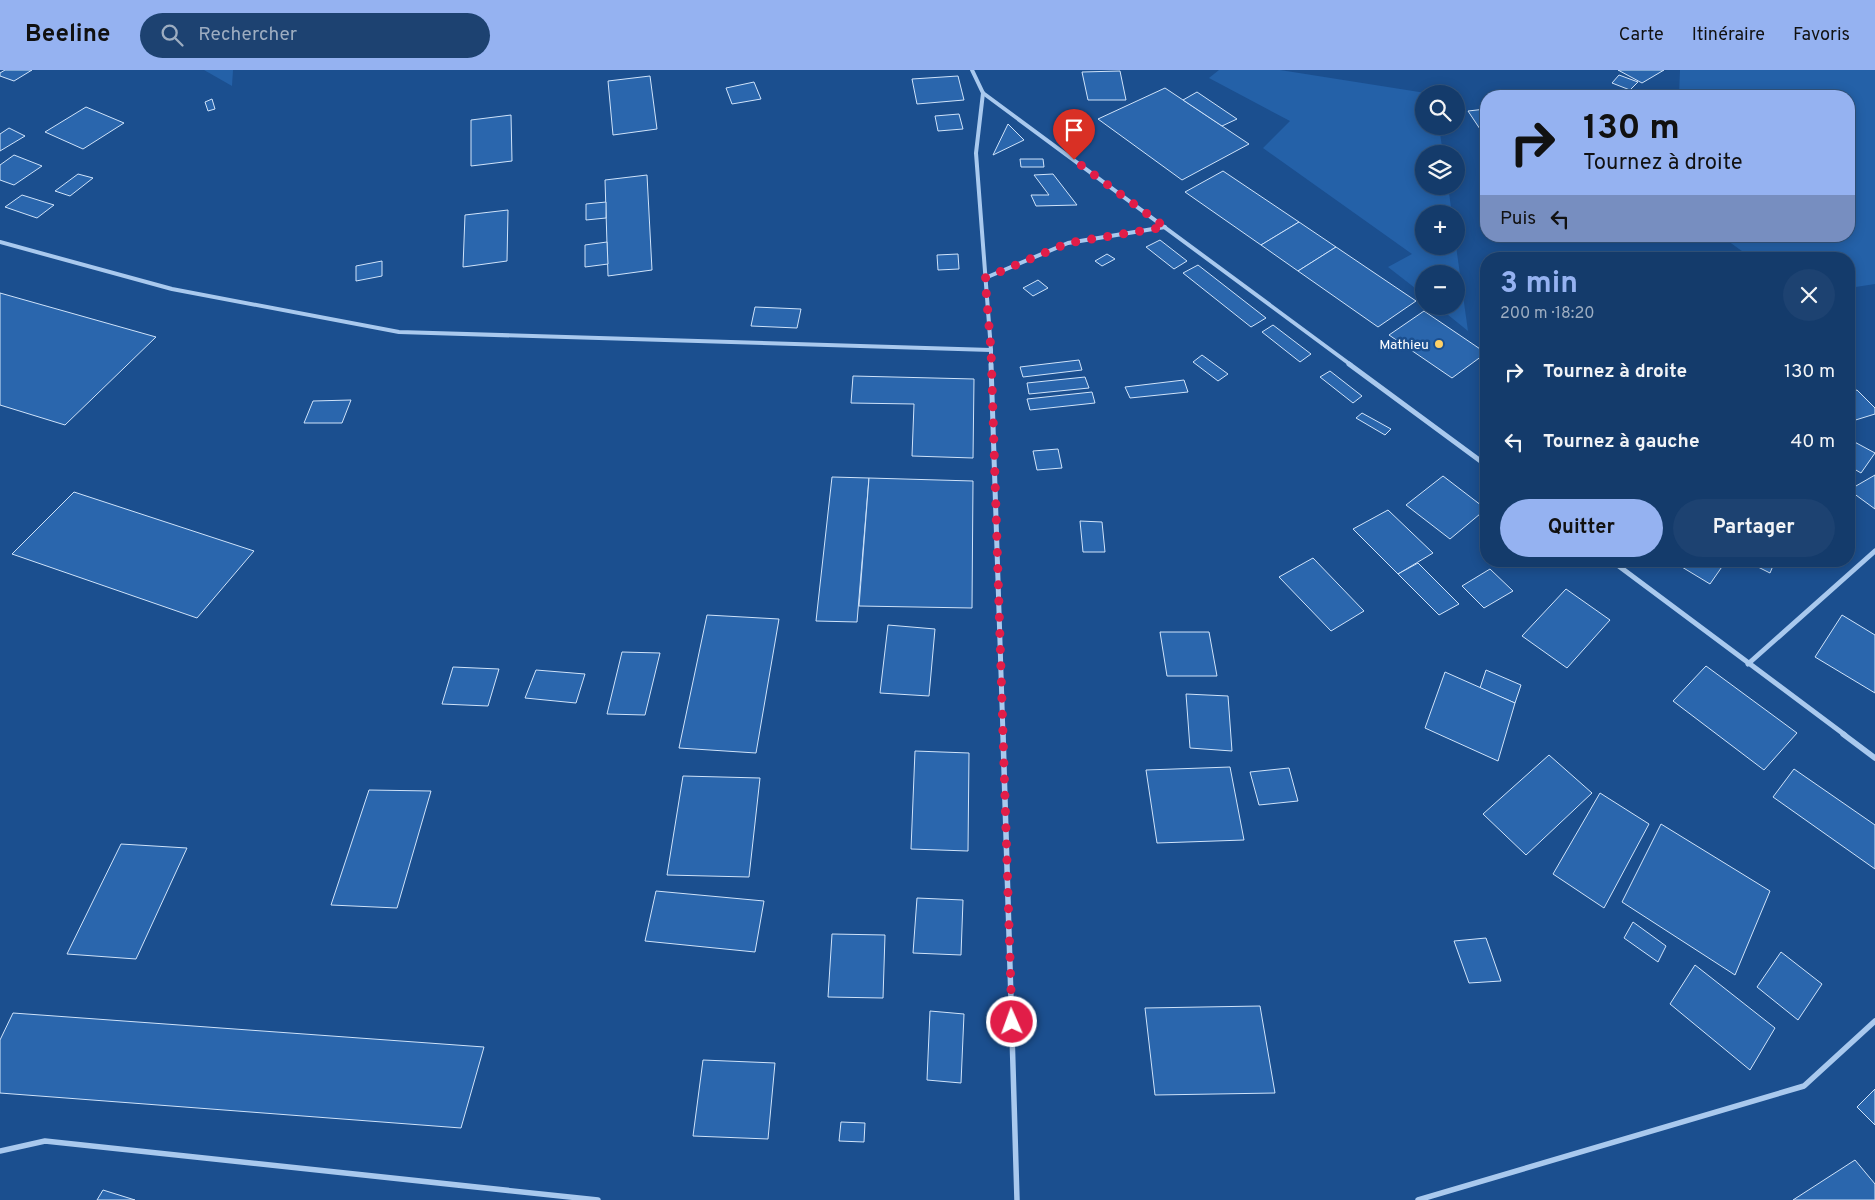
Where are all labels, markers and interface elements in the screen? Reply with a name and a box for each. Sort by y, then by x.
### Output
search box [140,13,490,58]
text: Beeline [25,20,110,50]
icon: search [158,21,186,49]
text: Rechercher [198,23,297,47]
text: Carte [1619,24,1664,47]
text: Itinéraire [1692,24,1765,47]
text: Favoris [1793,24,1850,47]
map controls [1415,85,1465,315]
button: search [1415,85,1465,135]
text: 130 m [1583,107,1680,151]
pin [1053,109,1095,160]
icon: right [1500,110,1565,175]
icon: arrive [1060,116,1088,144]
button: layers [1415,145,1465,195]
text: Tournez à droite [1583,150,1743,177]
button: + [1415,205,1465,255]
icon: left [1546,205,1574,233]
text: Puis [1500,207,1536,231]
button: − [1415,265,1465,315]
text: 3 min [1500,266,1578,303]
button: close [1783,269,1835,321]
text: 200 m · 18:20 [1500,304,1594,324]
place label: Mathieu [1379,337,1429,354]
marker: Mathieu [1433,338,1445,350]
icon: right [1500,358,1528,386]
text: Tournez à droite [1543,360,1687,384]
text: 130 m [1784,360,1835,384]
icon: left [1500,428,1528,456]
text: Tournez à gauche [1543,430,1700,454]
text: 40 m [1790,430,1835,454]
button: Quitter [1500,499,1663,557]
button: Partager [1673,499,1835,557]
position arrow [985,995,1037,1047]

